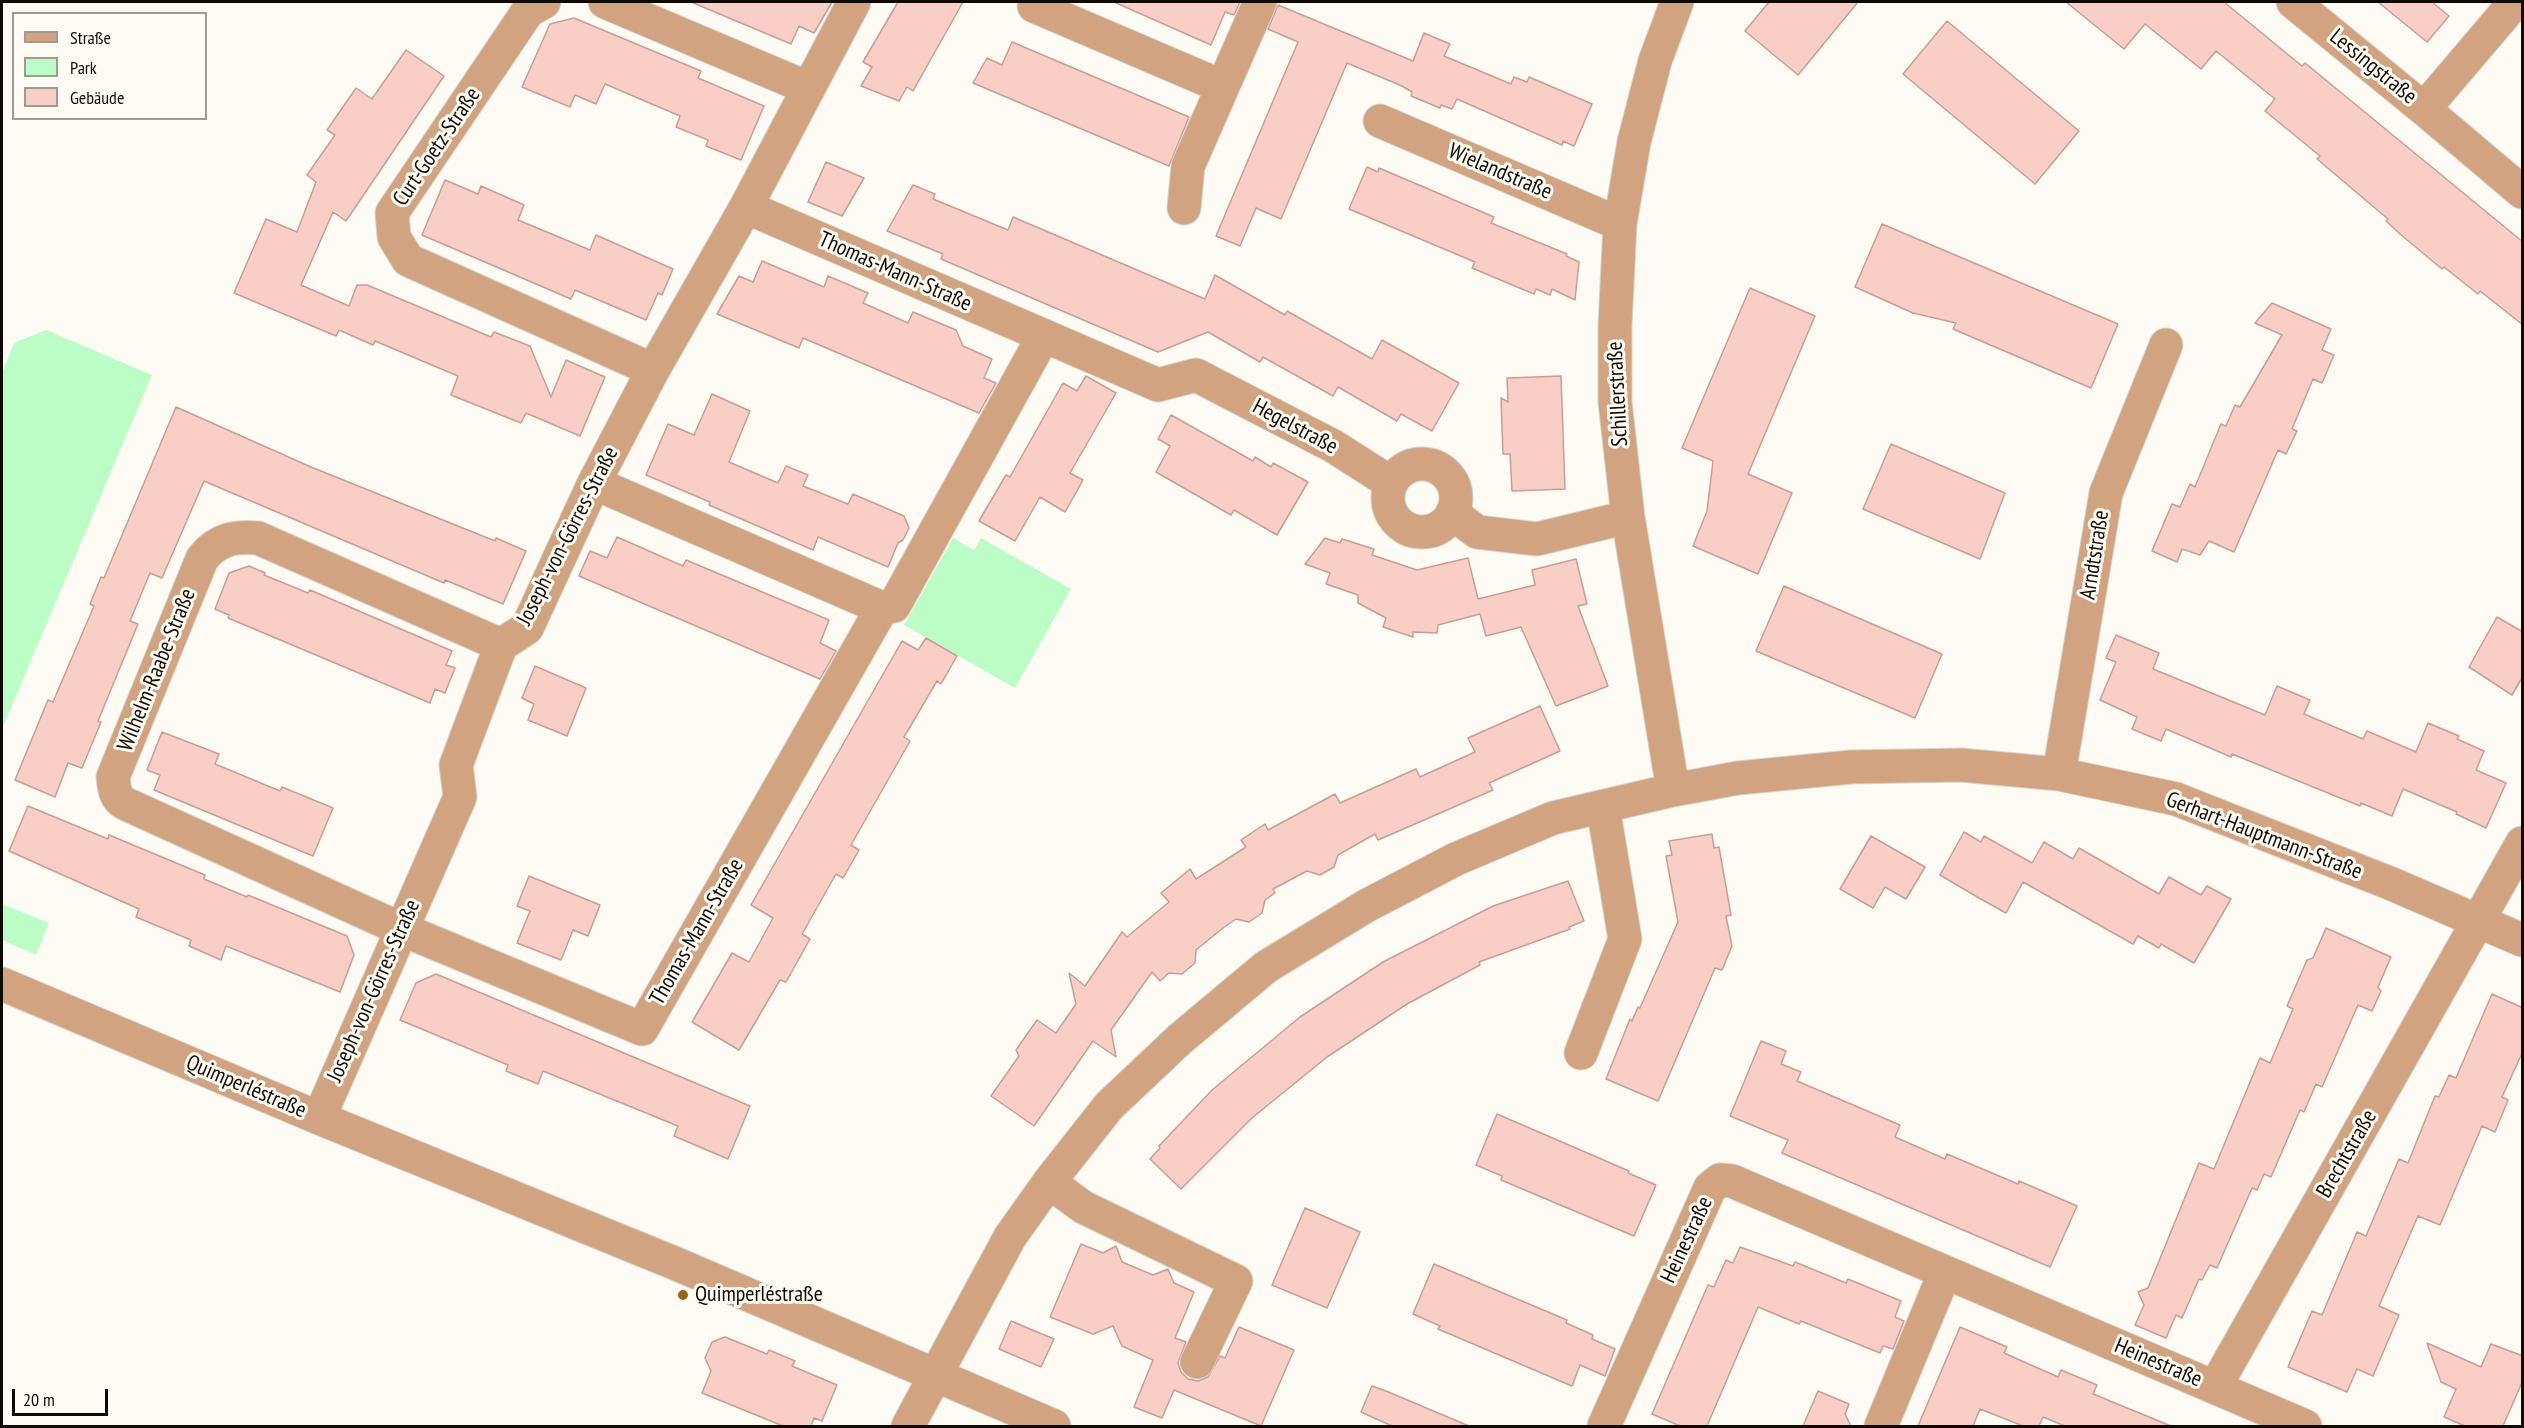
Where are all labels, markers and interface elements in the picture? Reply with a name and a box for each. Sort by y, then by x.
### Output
legend [12,12,207,120]
street label: Lessingstraße [2324,24,2422,110]
text: Straße [70,26,111,49]
text: Park [70,56,97,79]
street label: Curt-Goetz-Straße [388,83,486,211]
text: Gebäude [70,86,124,109]
street label: Wielandstraße [1444,138,1556,206]
street label: Thomas-Mann-Straße [814,226,976,318]
street label: Schillerstraße [1602,341,1634,447]
street label: Hegelstraße [1248,394,1342,460]
street label: Joseph-von-Görres-Straße [512,442,624,630]
street label: Arndtstraße [2075,509,2115,601]
street label: Wilhelm-Raabe-Straße [112,585,202,755]
street label: Gerhart-Hauptmann-Straße [2162,786,2366,886]
street label: Thomas-Mann-Straße [644,854,750,1010]
street label: Joseph-von-Görres-Straße [322,896,426,1086]
street label: Quimperléstraße [182,1050,310,1124]
street label: Brechtstraße [2311,1105,2383,1203]
street label: Heinestraße [1655,1192,1719,1288]
place label: Quimperléstraße [695,1282,823,1308]
marker: Quimperléstraße [676,1288,690,1302]
street label: Heinestraße [2110,1333,2206,1393]
scale bar [15,1377,111,1415]
text: 20 m [23,1388,55,1411]

